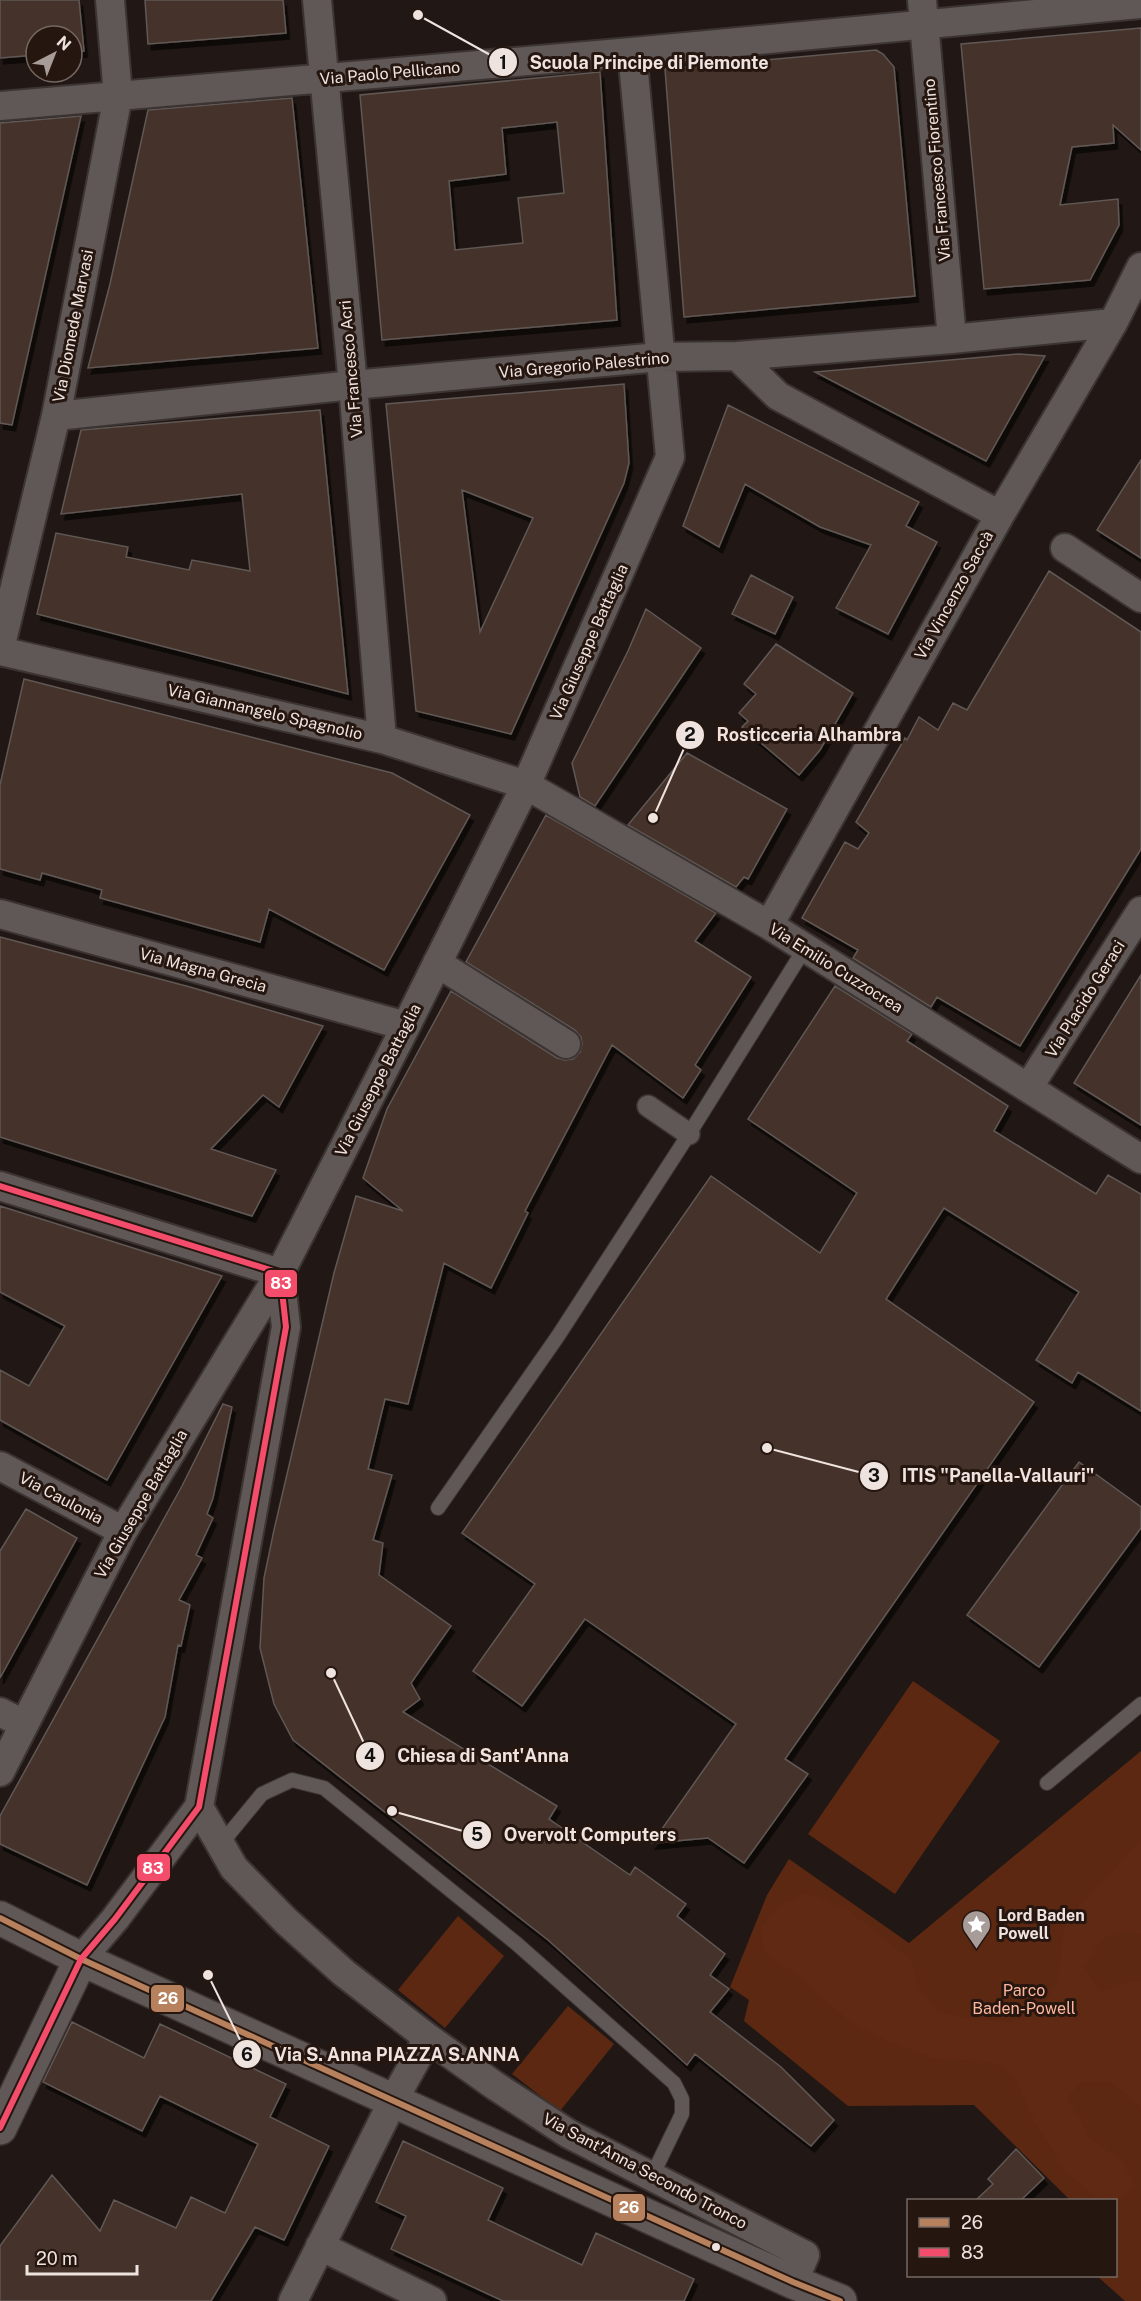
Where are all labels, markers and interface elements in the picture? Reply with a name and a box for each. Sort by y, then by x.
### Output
north arrow [24,24,84,84]
text: N [53,32,75,54]
callout: Scuola Principe di Piemonte [488,44,781,80]
text: 1 [499,52,507,73]
text: Scuola Principe di Piemonte [529,52,769,73]
street label: Via Paolo Pellicano [319,57,461,89]
street label: Via Francesco Fiorentino [920,78,954,262]
street label: Via Diomede Marvasi [49,248,97,404]
street label: Via Francesco Acri [336,299,366,439]
street label: Via Gregorio Palestrino [498,348,670,382]
street label: Via Vincenzo Saccà [911,527,997,663]
street label: Via Giuseppe Battaglia [546,561,632,723]
street label: Via Giannangelo Spagnolio [166,680,364,744]
callout: Rosticceria Alhambra [675,717,914,753]
text: 2 [684,724,696,745]
text: Rosticceria Alhambra [717,724,901,745]
street label: Via Emilio Cuzzocrea [766,919,906,1017]
street label: Via Placido Geraci [1041,937,1129,1061]
street label: Via Magna Grecia [137,944,269,996]
street label: Via Giuseppe Battaglia [331,1001,425,1159]
line badge: 83 [264,1269,298,1298]
text: 83 [270,1274,292,1293]
street label: Via Giuseppe Battaglia [91,1426,191,1582]
callout: ITIS "Panella-Vallauri" [859,1458,1106,1494]
text: 3 [868,1465,880,1486]
text: ITIS "Panella-Vallauri" [902,1465,1094,1486]
street label: Via Caulonia [16,1468,106,1528]
callout: Chiesa di Sant'Anna [355,1738,580,1774]
text: 4 [364,1745,376,1766]
text: Chiesa di Sant'Anna [397,1745,569,1766]
callout: Overvolt Computers [462,1817,688,1853]
text: 5 [471,1824,483,1845]
text: Overvolt Computers [504,1824,676,1845]
line badge: 83 [136,1853,171,1882]
text: 83 [142,1859,164,1878]
place label: Lord Baden Powell [998,1906,1085,1943]
place icon: Lord Baden Powell [961,1908,993,1950]
park label: Parco Baden-Powell [972,1981,1076,2018]
line badge: 26 [150,1984,185,2013]
text: 26 [158,1989,178,2008]
callout: Via S. Anna PIAZZA S.ANNA [232,2036,531,2072]
text: 6 [241,2044,253,2065]
text: Via S. Anna PIAZZA S.ANNA [274,2044,520,2065]
street label: Via Sant'Anna Secondo Tronco [540,2109,750,2233]
line badge: 26 [612,2193,646,2222]
text: 26 [619,2198,639,2217]
legend [907,2199,1117,2277]
text: 26 [961,2212,983,2233]
scale bar [27,2238,136,2276]
unlabelled marker [710,2241,722,2253]
text: 83 [961,2242,984,2263]
text: 20 m [36,2248,78,2269]

